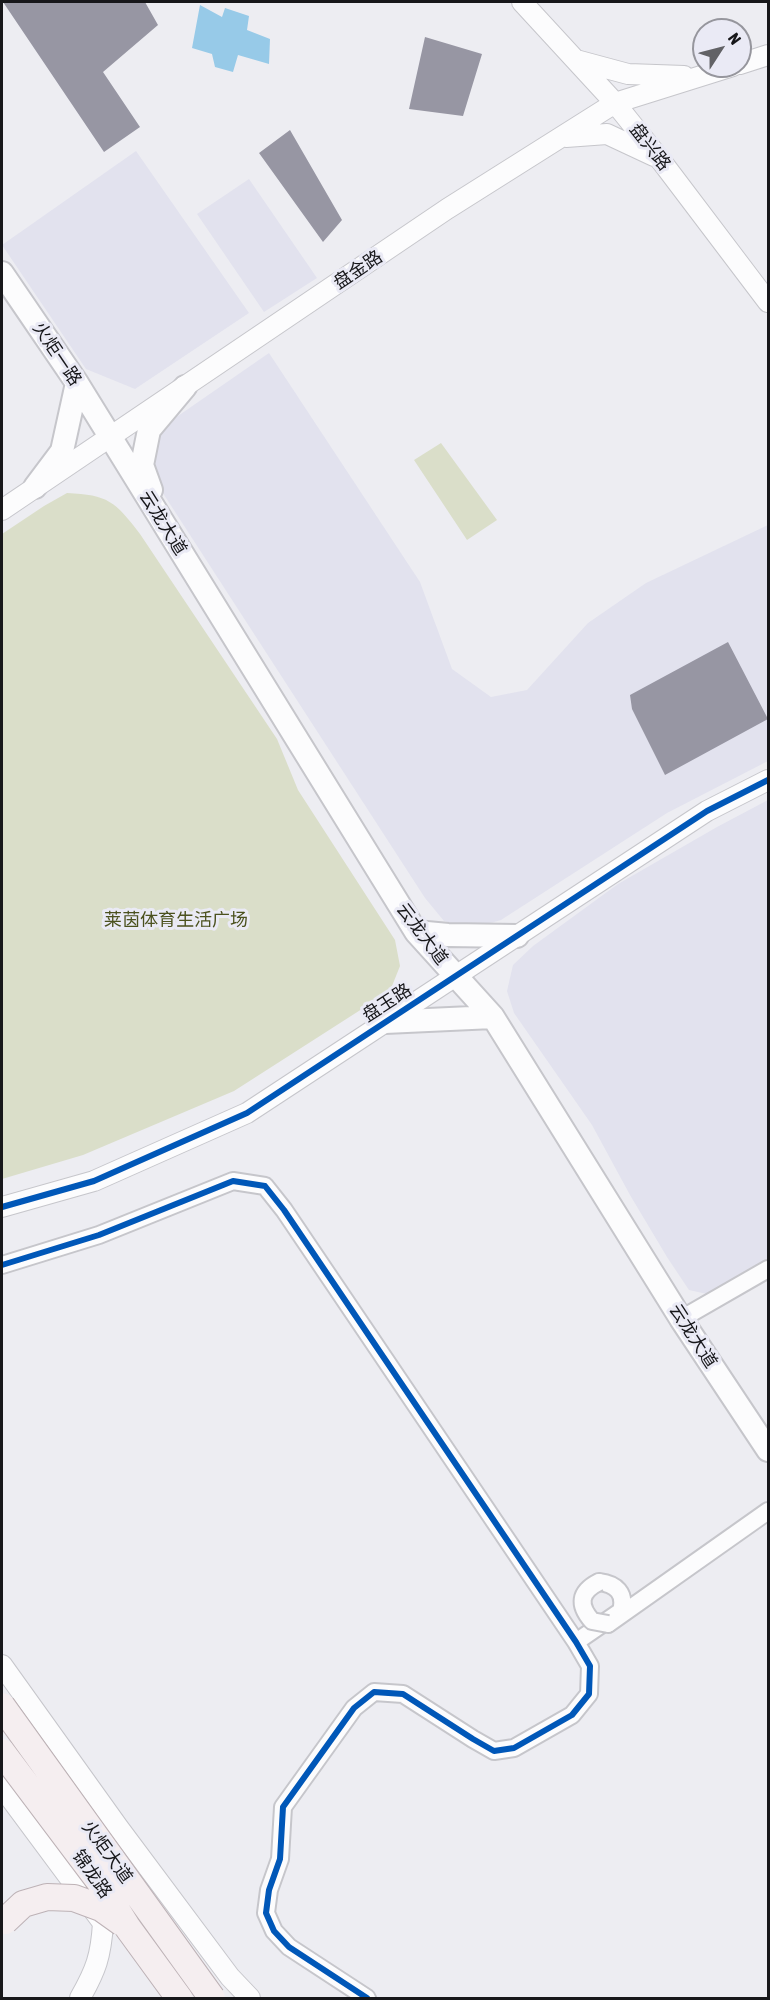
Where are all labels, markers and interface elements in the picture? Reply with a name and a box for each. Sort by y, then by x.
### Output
north arrow [692,18,752,78]
text: N [725,29,745,48]
street label: 盘兴路 [625,119,675,175]
street label: 盘金路 [330,246,386,294]
street label: 火炬一路 [28,318,86,390]
street label: 云龙大道 [135,487,191,559]
street label: 云龙大道 [392,899,452,969]
park label: 莱茵体育生活广场 [104,909,248,931]
street label: 盘玉路 [358,979,416,1027]
street label: 云龙大道 [664,1300,722,1372]
street label: 火炬大道 [77,1817,137,1887]
street label: 锦龙路 [68,1846,116,1902]

